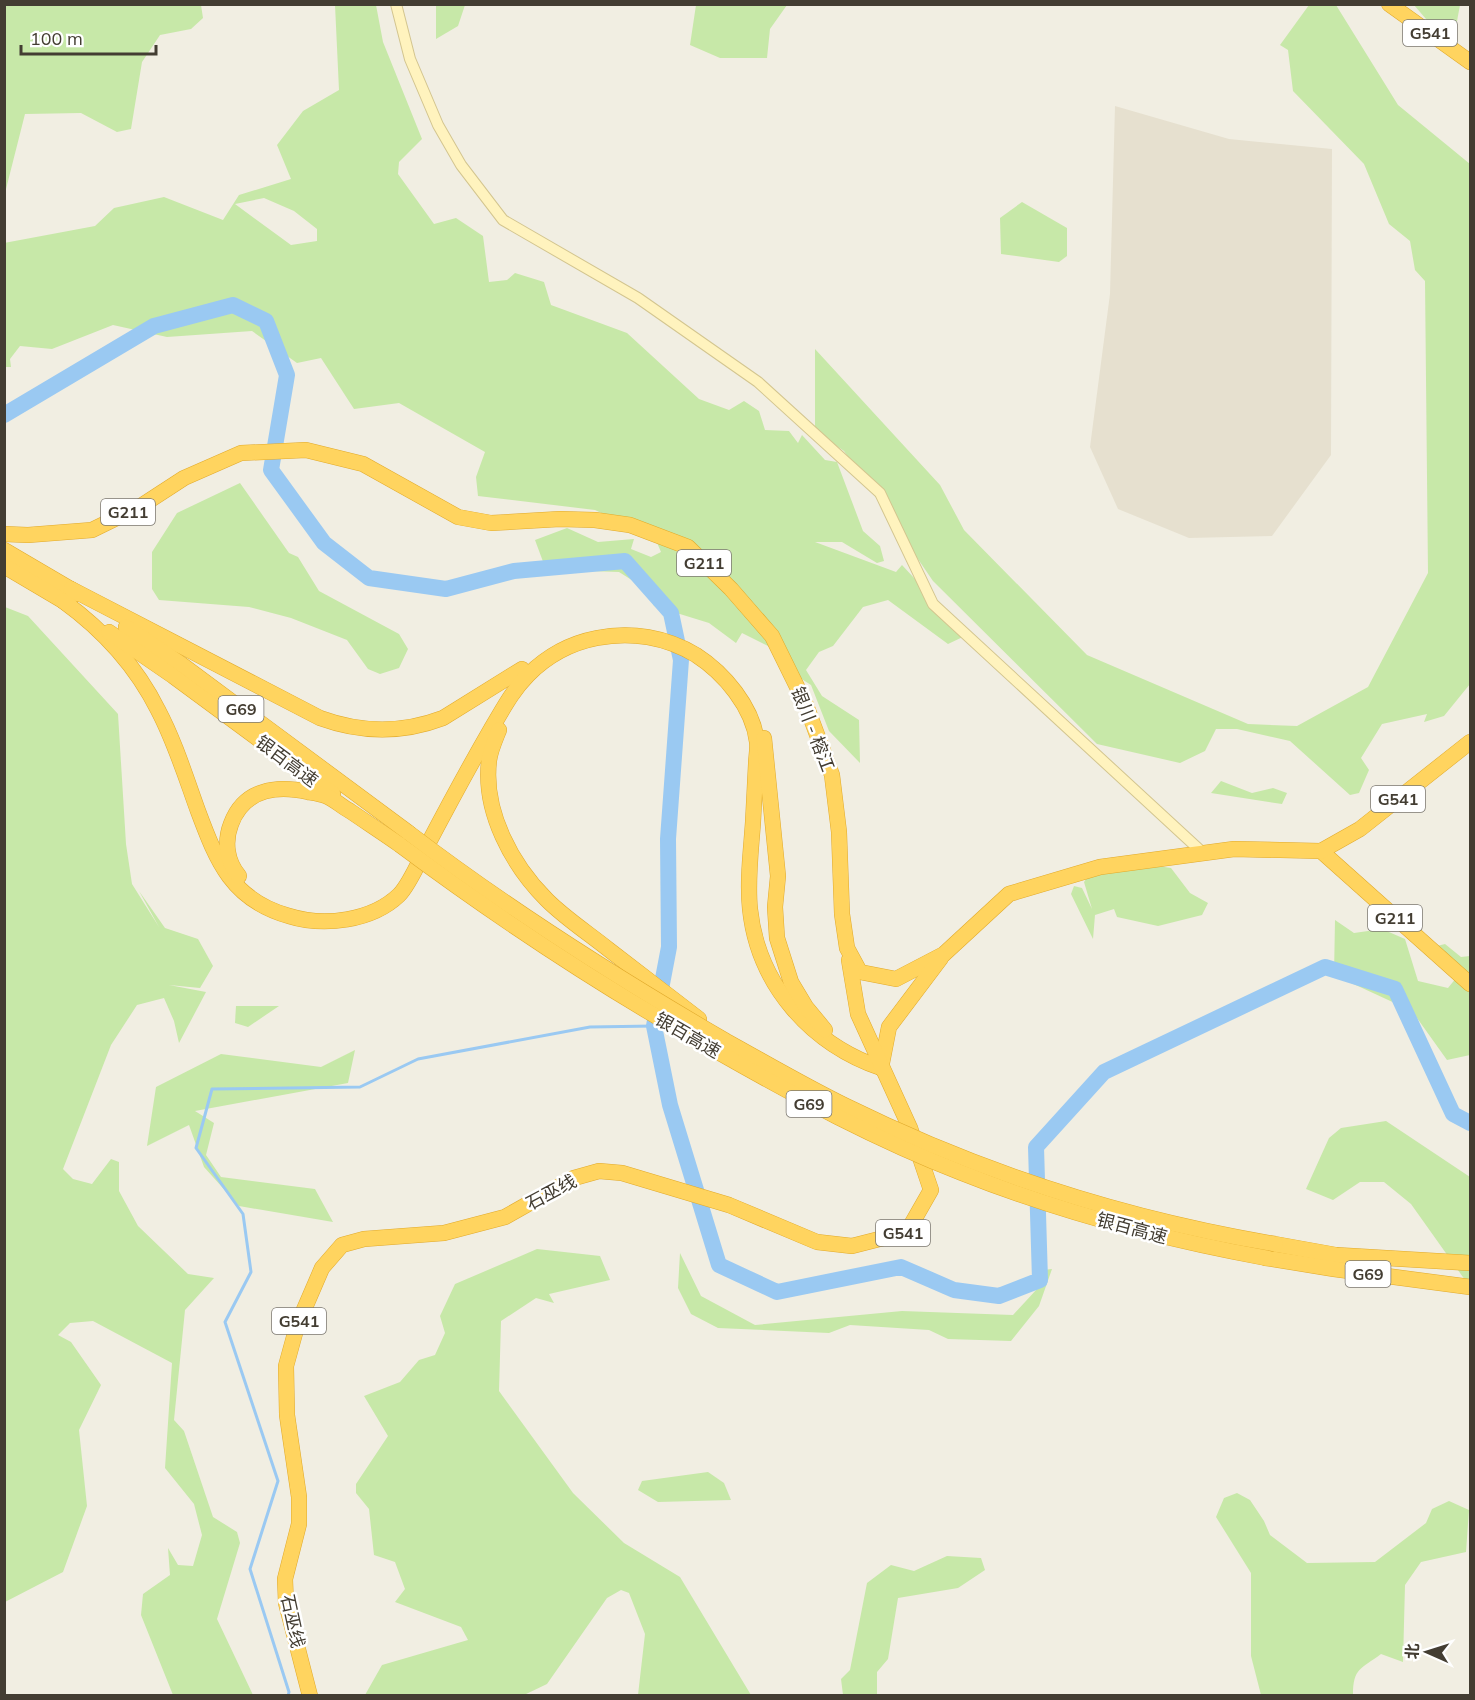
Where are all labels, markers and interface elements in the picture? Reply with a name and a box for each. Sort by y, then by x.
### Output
scale bar [21,18,156,56]
road number: G541 [1403,20,1457,46]
text: 100 m [30,27,83,50]
road number: G211 [101,499,155,525]
road number: G211 [677,550,731,576]
street label: 银川 - 榕江 [786,683,840,775]
road number: G69 [218,696,264,722]
street label: 银百高速 [251,730,323,792]
road number: G541 [1371,786,1425,812]
road number: G211 [1368,905,1422,931]
street label: 银百高速 [651,1007,725,1063]
road number: G69 [786,1091,832,1117]
street label: 石巫线 [522,1169,580,1215]
street label: 银百高速 [1094,1208,1170,1248]
road number: G541 [876,1220,930,1246]
road number: G69 [1346,1261,1390,1287]
road number: G541 [272,1308,326,1334]
street label: 石巫线 [276,1592,310,1650]
north arrow [1397,1622,1457,1682]
text: 北 [1402,1643,1422,1660]

